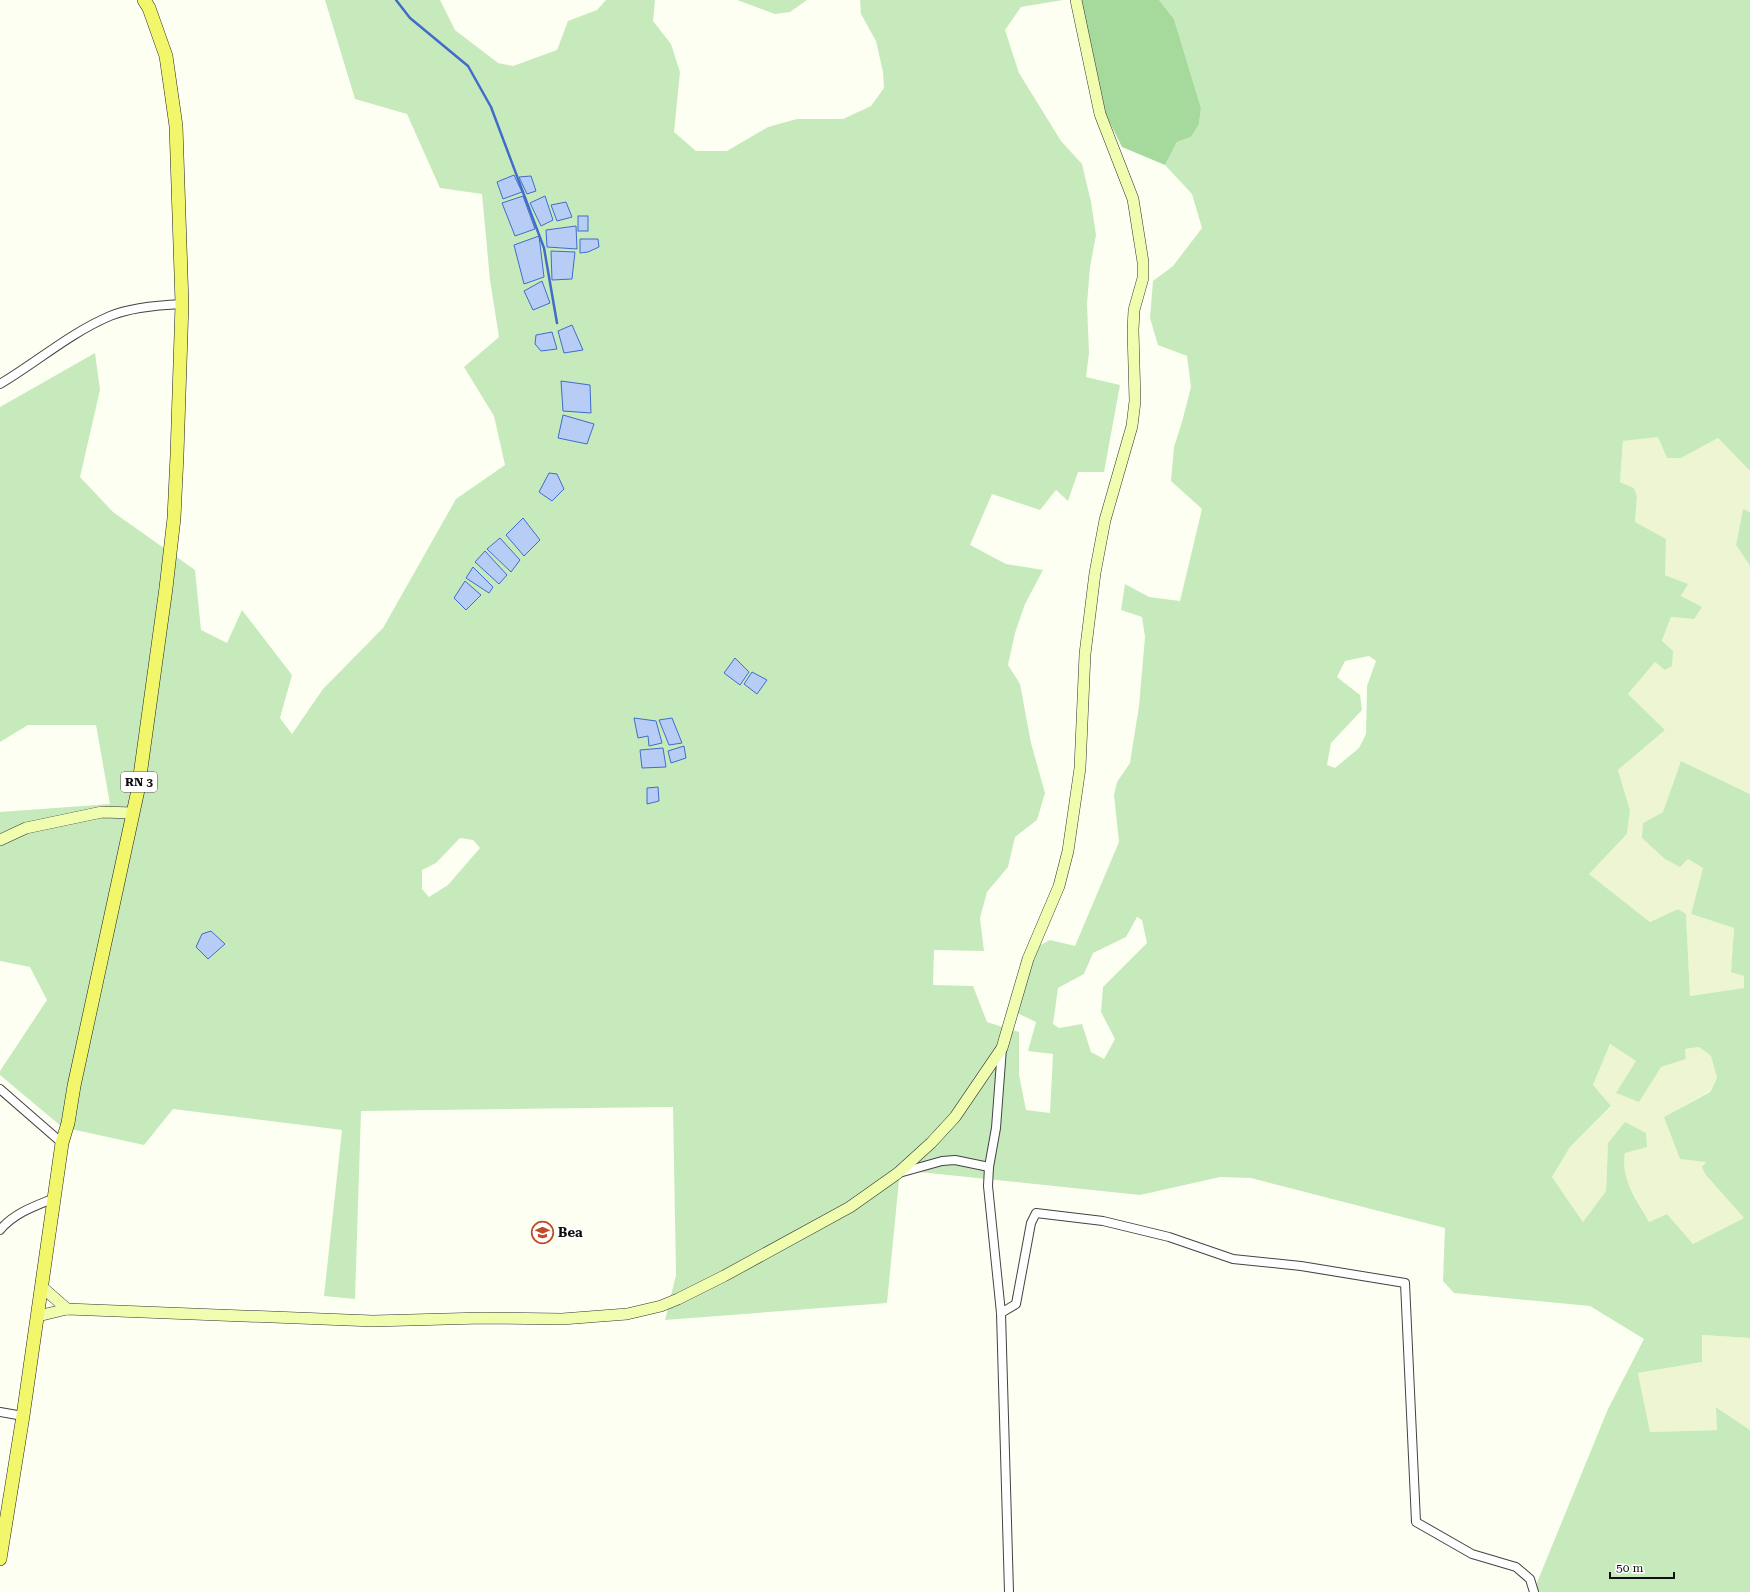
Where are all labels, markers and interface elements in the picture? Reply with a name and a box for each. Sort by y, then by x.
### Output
road number: RN 3 [121,772,157,792]
school or university icon: Bea [530,1219,556,1245]
place label: Bea [558,1225,583,1240]
scale bar [1610,1554,1674,1580]
text: 50 m [1616,1561,1643,1575]

